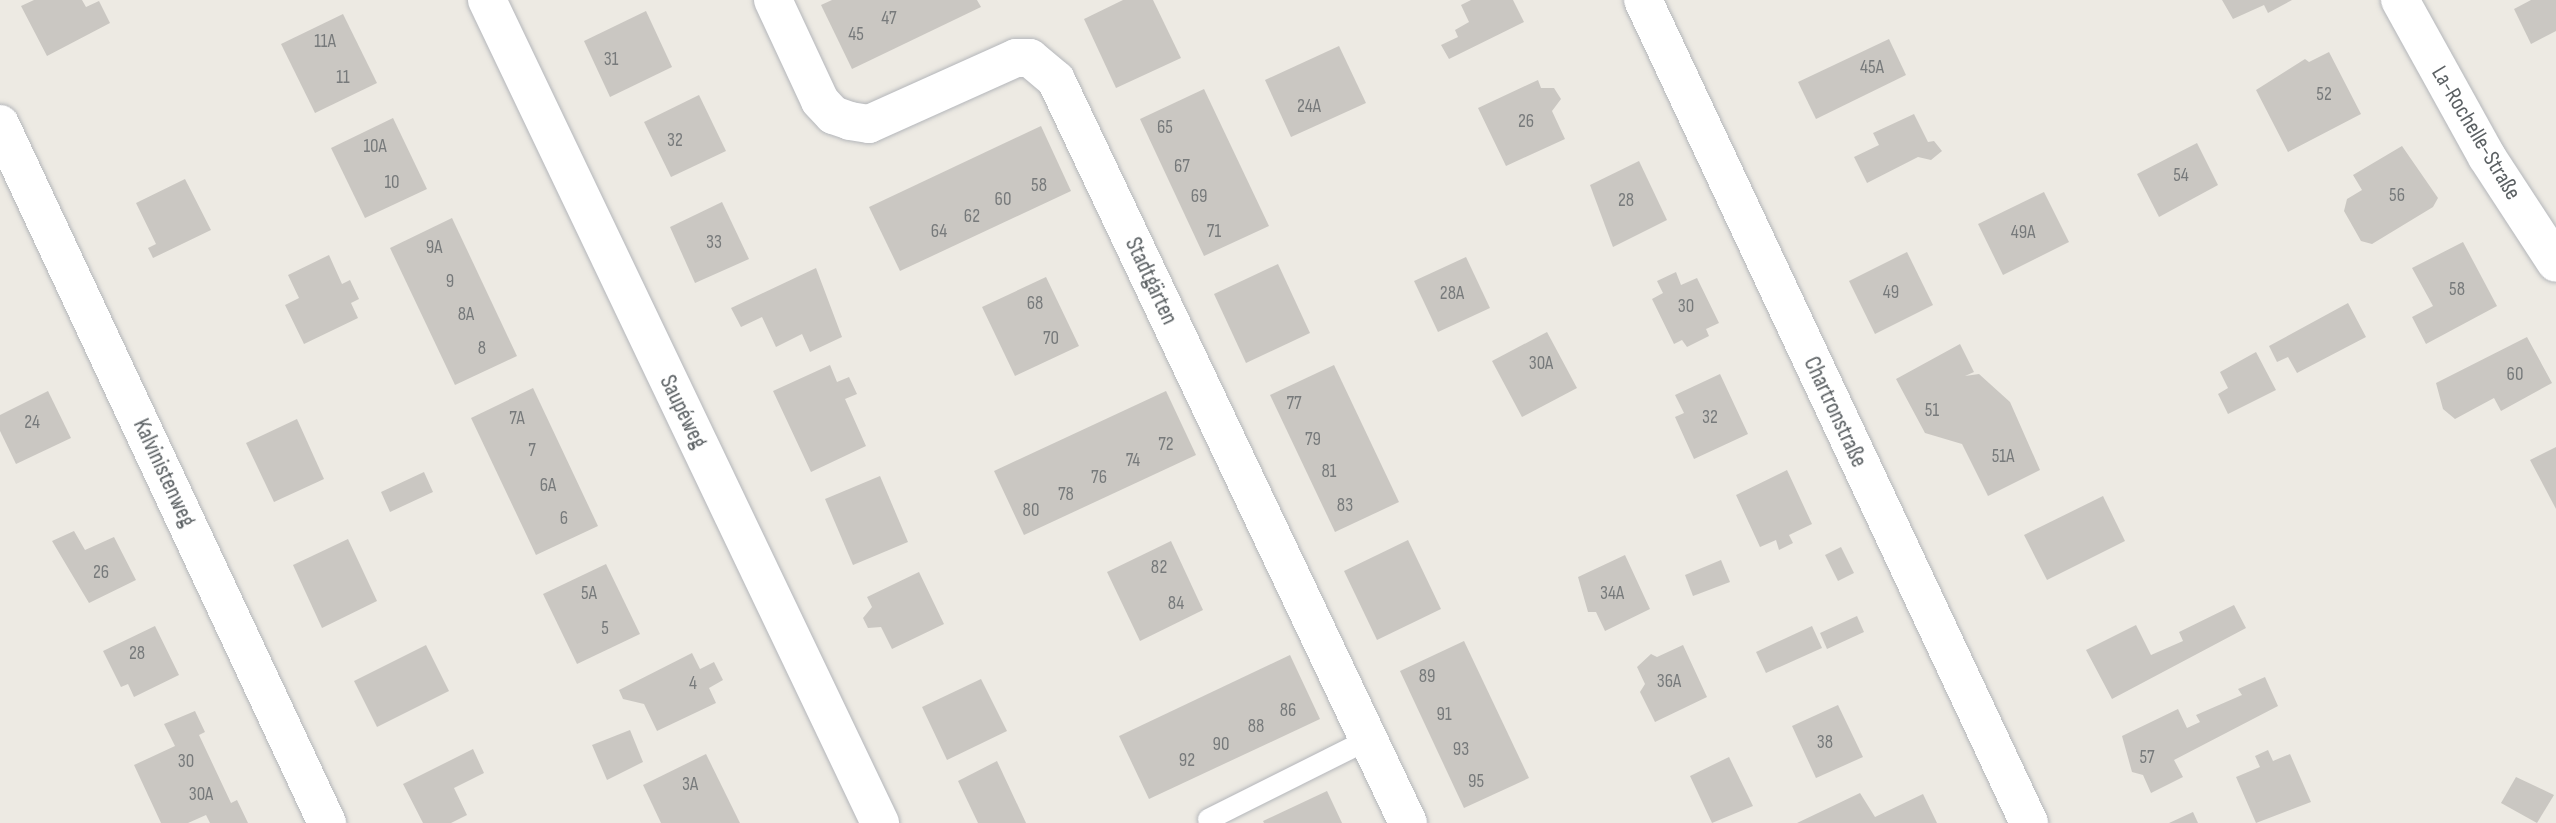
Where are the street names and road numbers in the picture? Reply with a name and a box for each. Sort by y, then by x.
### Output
street label: La-Rochelle-Straße [2425,61,2527,205]
street label: Stadtgärten [1119,233,1183,329]
street label: Chartronstraße [1797,352,1873,472]
street label: Saupéweg [653,371,713,453]
street label: Kalvinistenweg [127,415,201,531]

